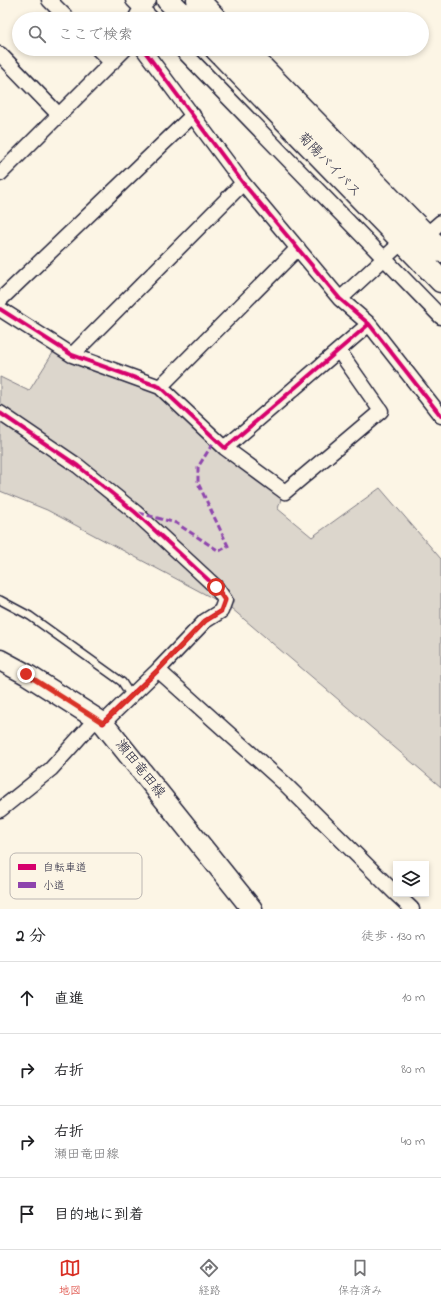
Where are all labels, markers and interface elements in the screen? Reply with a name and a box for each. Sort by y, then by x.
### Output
search box [12,12,429,56]
icon: search [26,23,48,45]
text: ここで検索 [58,24,133,46]
street label: 菊陽バイパス [292,128,366,202]
route start [207,578,225,596]
route end [17,665,35,683]
street label: 瀬田竜田線 [110,735,170,803]
legend [10,853,142,899]
text: 自転車道 [43,860,87,876]
map controls [393,861,429,897]
button: layers [393,861,429,897]
text: 小道 [43,878,65,894]
text: 2 分 [16,924,46,949]
text: 徒歩 · 130 m [361,927,425,946]
icon: ahead [16,987,38,1009]
text: 直進 [54,988,84,1010]
text: 10 m [402,988,425,1007]
icon: right [16,1059,38,1081]
text: 右折 [54,1060,84,1082]
text: 80 m [401,1060,425,1079]
text: 右折 [54,1121,84,1143]
icon: right [16,1131,38,1153]
text: 40 m [401,1132,425,1151]
text: 瀬田竜田線 [54,1145,119,1164]
icon: arrive [16,1203,38,1225]
text: 目的地に到着 [54,1204,144,1226]
tab: 地図 [59,1257,81,1299]
tab: 経路 [198,1257,220,1299]
tab: 保存済み [338,1257,382,1299]

